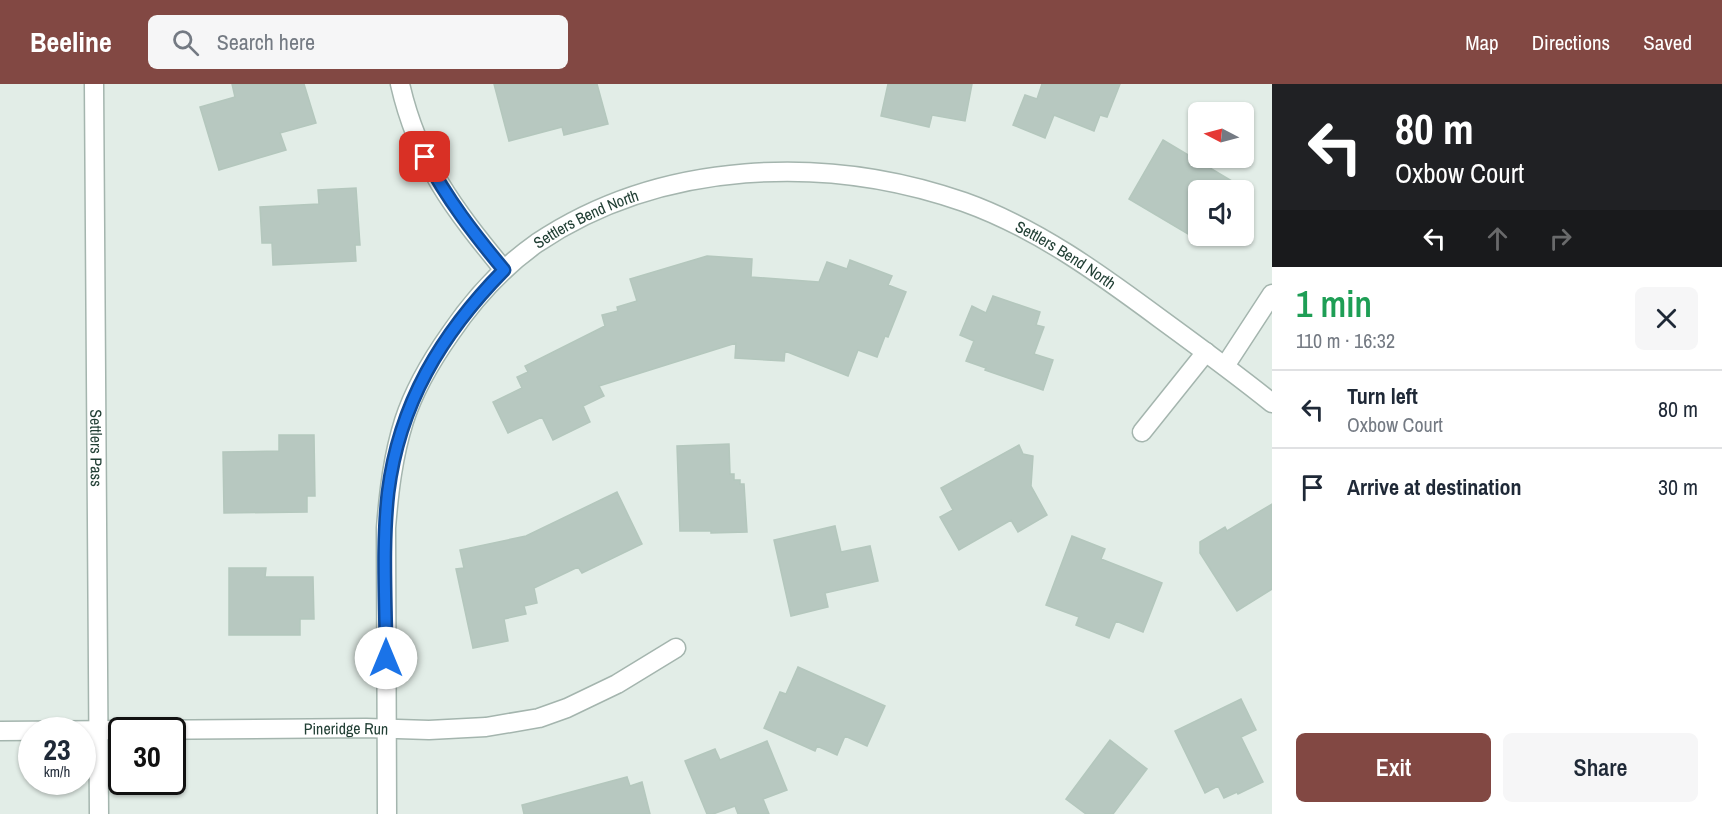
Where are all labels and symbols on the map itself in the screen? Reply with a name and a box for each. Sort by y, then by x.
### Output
north arrow [1188,102,1254,168]
pin [399,131,450,182]
street label: Settlers Bend North [529,184,641,253]
street label: Settlers Bend North [1012,215,1121,294]
street label: Settlers Pass [85,409,108,487]
position arrow [354,626,418,690]
speed limit sign: 30 [108,717,186,795]
street label: Pineridge Run [304,717,389,740]

